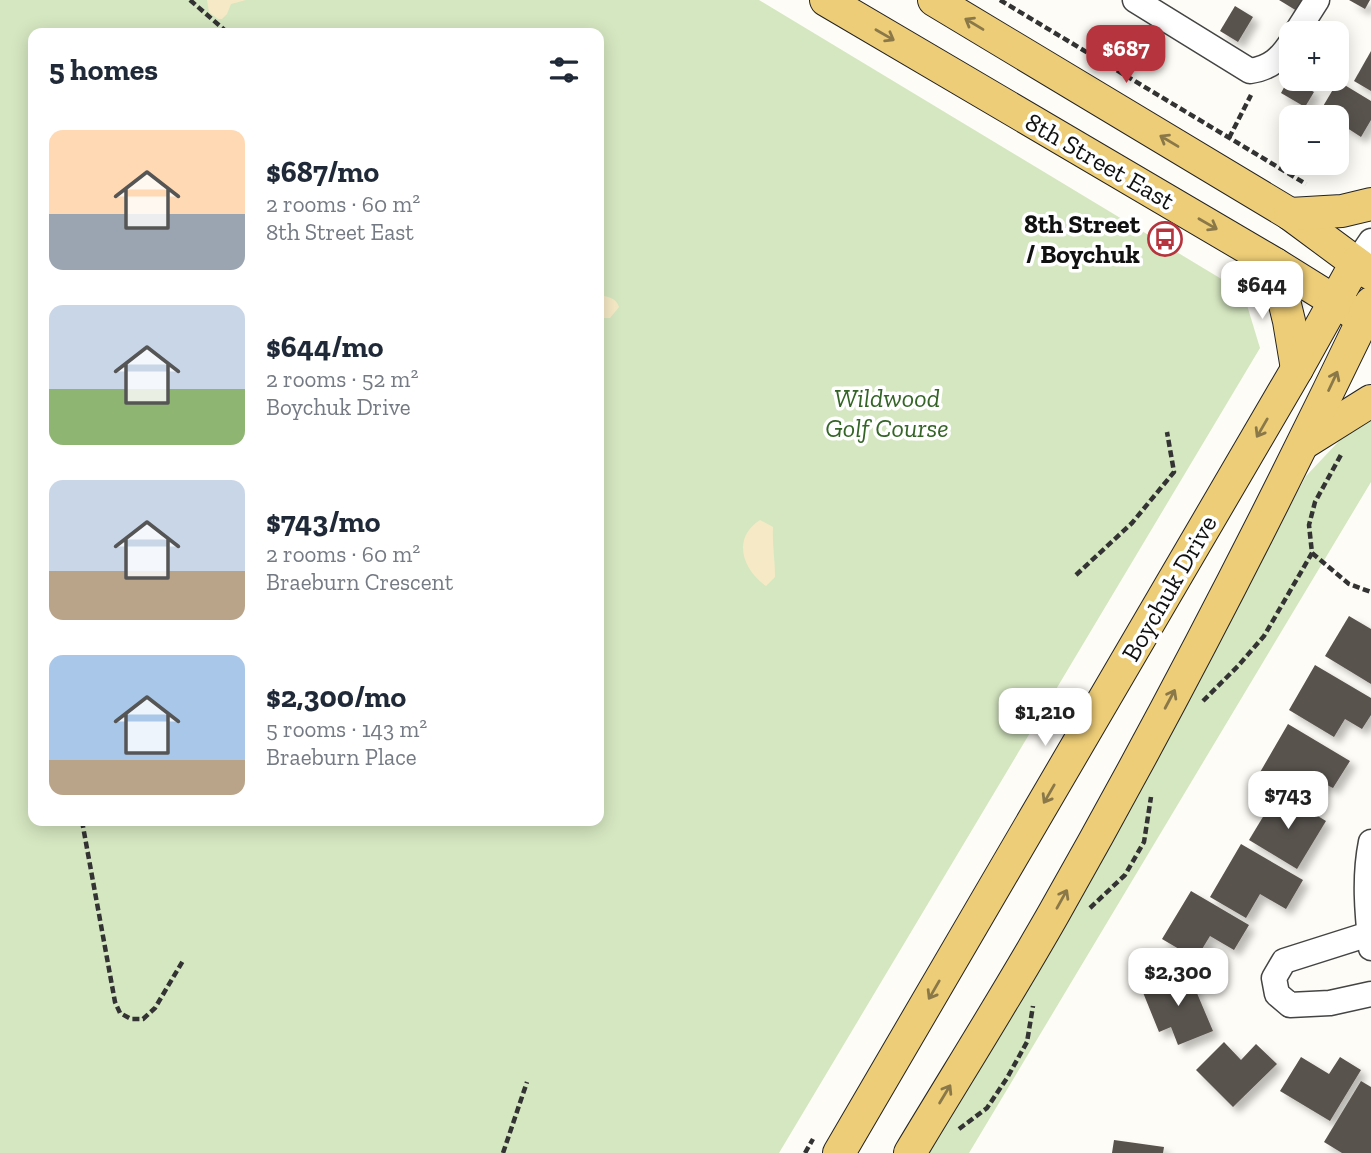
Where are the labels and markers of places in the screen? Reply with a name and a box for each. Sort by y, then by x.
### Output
pin: $687 [1085,25,1167,85]
place label: 8th Street / Boychuk [1024,208,1141,270]
bus stop icon: 8th Street / Boychuk [1146,220,1184,258]
pin: $644 [1221,262,1303,321]
pin: $1,210 [988,688,1102,748]
pin: $743 [1247,772,1329,831]
pin: $2,300 [1121,948,1235,1008]

